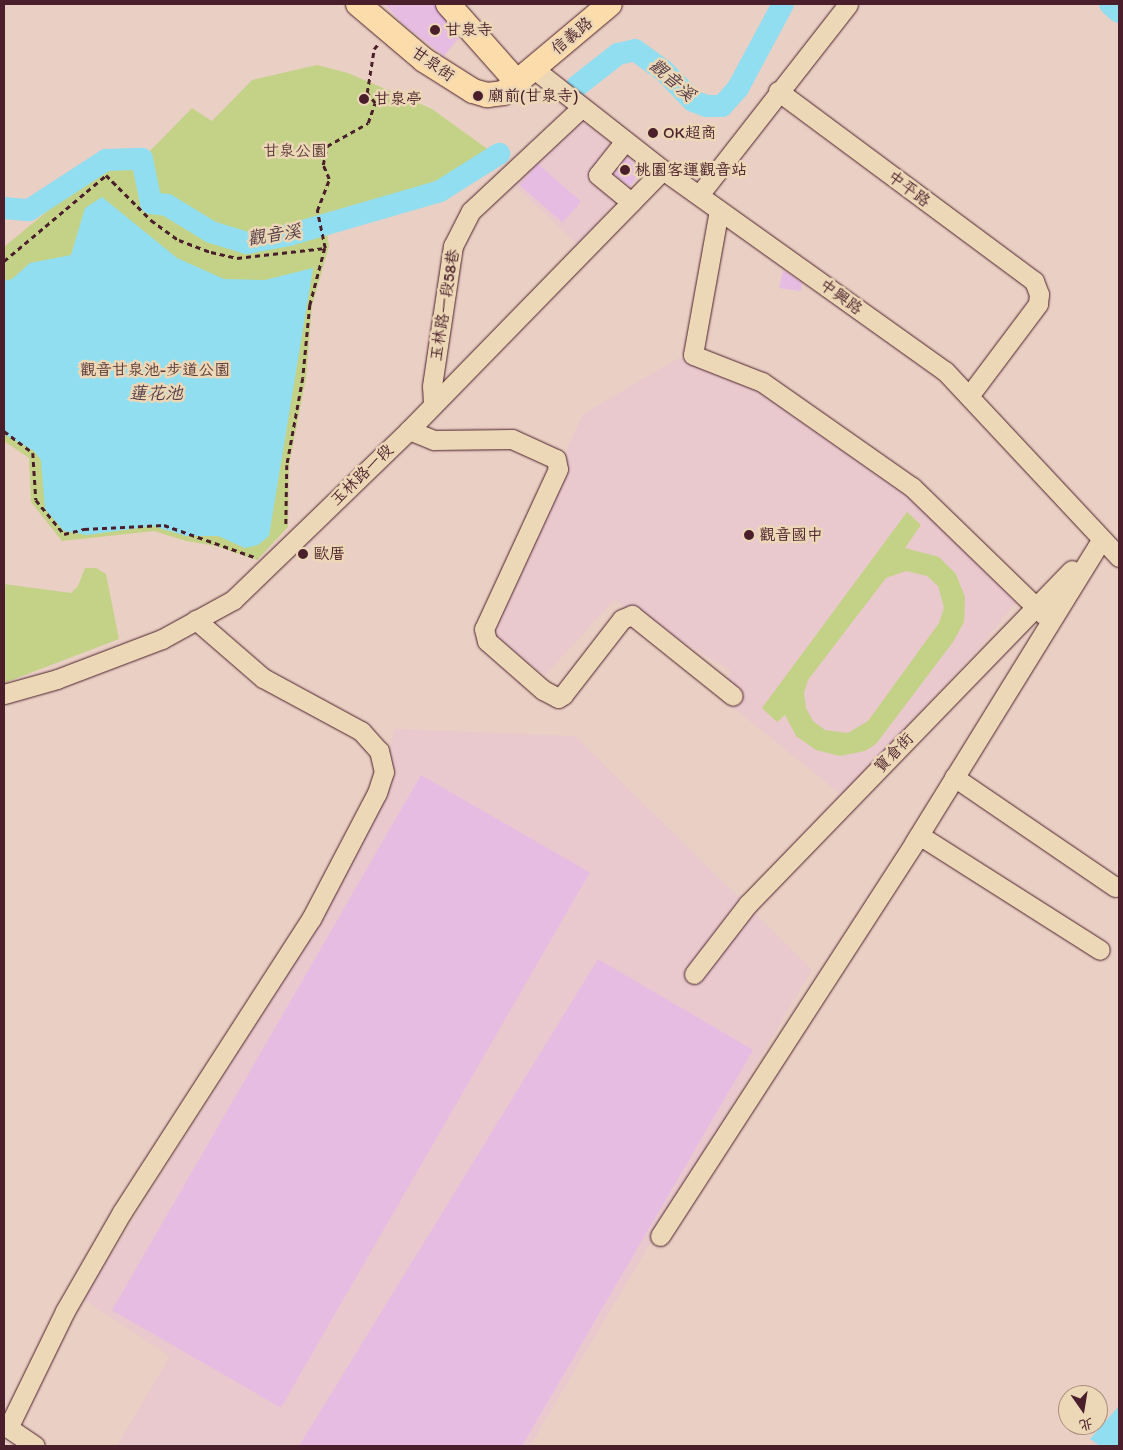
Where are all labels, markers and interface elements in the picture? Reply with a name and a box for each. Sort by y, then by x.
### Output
street label: 信義路 [547,13,597,59]
place label: 甘泉寺 [445,20,493,40]
marker: 甘泉寺 [429,24,441,36]
street label: 甘泉街 [408,42,458,86]
water label: 觀音溪 [645,54,699,106]
place label: 廟前(甘泉寺) [488,86,578,106]
place label: 甘泉亭 [374,89,422,109]
marker: 廟前(甘泉寺) [472,90,484,102]
marker: 甘泉亭 [358,93,370,105]
place label: OK超商 [663,123,717,143]
marker: OK超商 [647,127,659,139]
park label: 甘泉公園 [263,141,327,161]
place label: 桃園客運觀音站 [635,160,747,180]
marker: 桃園客運觀音站 [619,164,631,176]
street label: 中平路 [884,167,934,211]
water label: 觀音溪 [246,220,302,250]
street label: 玉林路一段58巷 [427,248,463,362]
street label: 中興路 [816,275,866,319]
park label: 觀音甘泉池-步道公園 [80,360,230,380]
water label: 蓮花池 [129,382,183,404]
street label: 玉林路一段 [327,440,397,510]
place label: 觀音國中 [759,525,823,545]
marker: 觀音國中 [743,529,755,541]
place label: 歐厝 [313,544,345,564]
marker: 歐厝 [297,548,309,560]
street label: 寶倉街 [870,729,918,777]
north arrow [1058,1385,1108,1435]
text: 北 [1078,1414,1095,1434]

